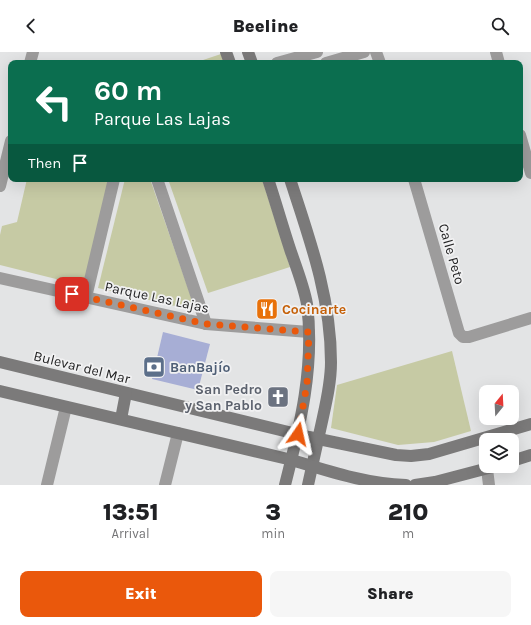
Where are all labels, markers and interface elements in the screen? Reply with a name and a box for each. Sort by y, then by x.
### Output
icon: back [20,15,42,37]
text: Beeline [233,15,298,37]
icon: search [489,15,511,37]
text: 60 m [94,74,162,107]
icon: left [28,76,80,128]
text: Parque Las Lajas [94,108,231,130]
icon: arrive [69,152,91,174]
text: Then [28,154,61,172]
street label: Calle Peto [435,222,468,287]
pin [55,277,89,311]
street label: Parque Las Lajas [103,278,211,317]
icon: arrive [61,283,83,305]
restaurant icon: Cocinarte [254,296,280,322]
place label: Cocinarte [282,301,346,318]
street label: Bulevar del Mar [32,347,133,388]
bank icon: BanBajío [141,354,167,380]
place label: BanBajío [170,359,231,376]
place label: San Pedro y San Pablo [185,381,262,414]
church icon: San Pedro y San Pablo [265,384,291,410]
north arrow [479,385,519,425]
map controls [479,385,519,473]
position arrow [277,413,319,455]
button: layers [479,433,519,473]
text: 13:51 [103,498,159,526]
text: 3 [265,498,281,526]
text: 210 [388,498,428,526]
text: Arrival [112,526,150,541]
text: min [261,526,285,541]
text: m [402,526,414,541]
button: Exit [20,571,262,617]
button: Share [270,571,511,617]

